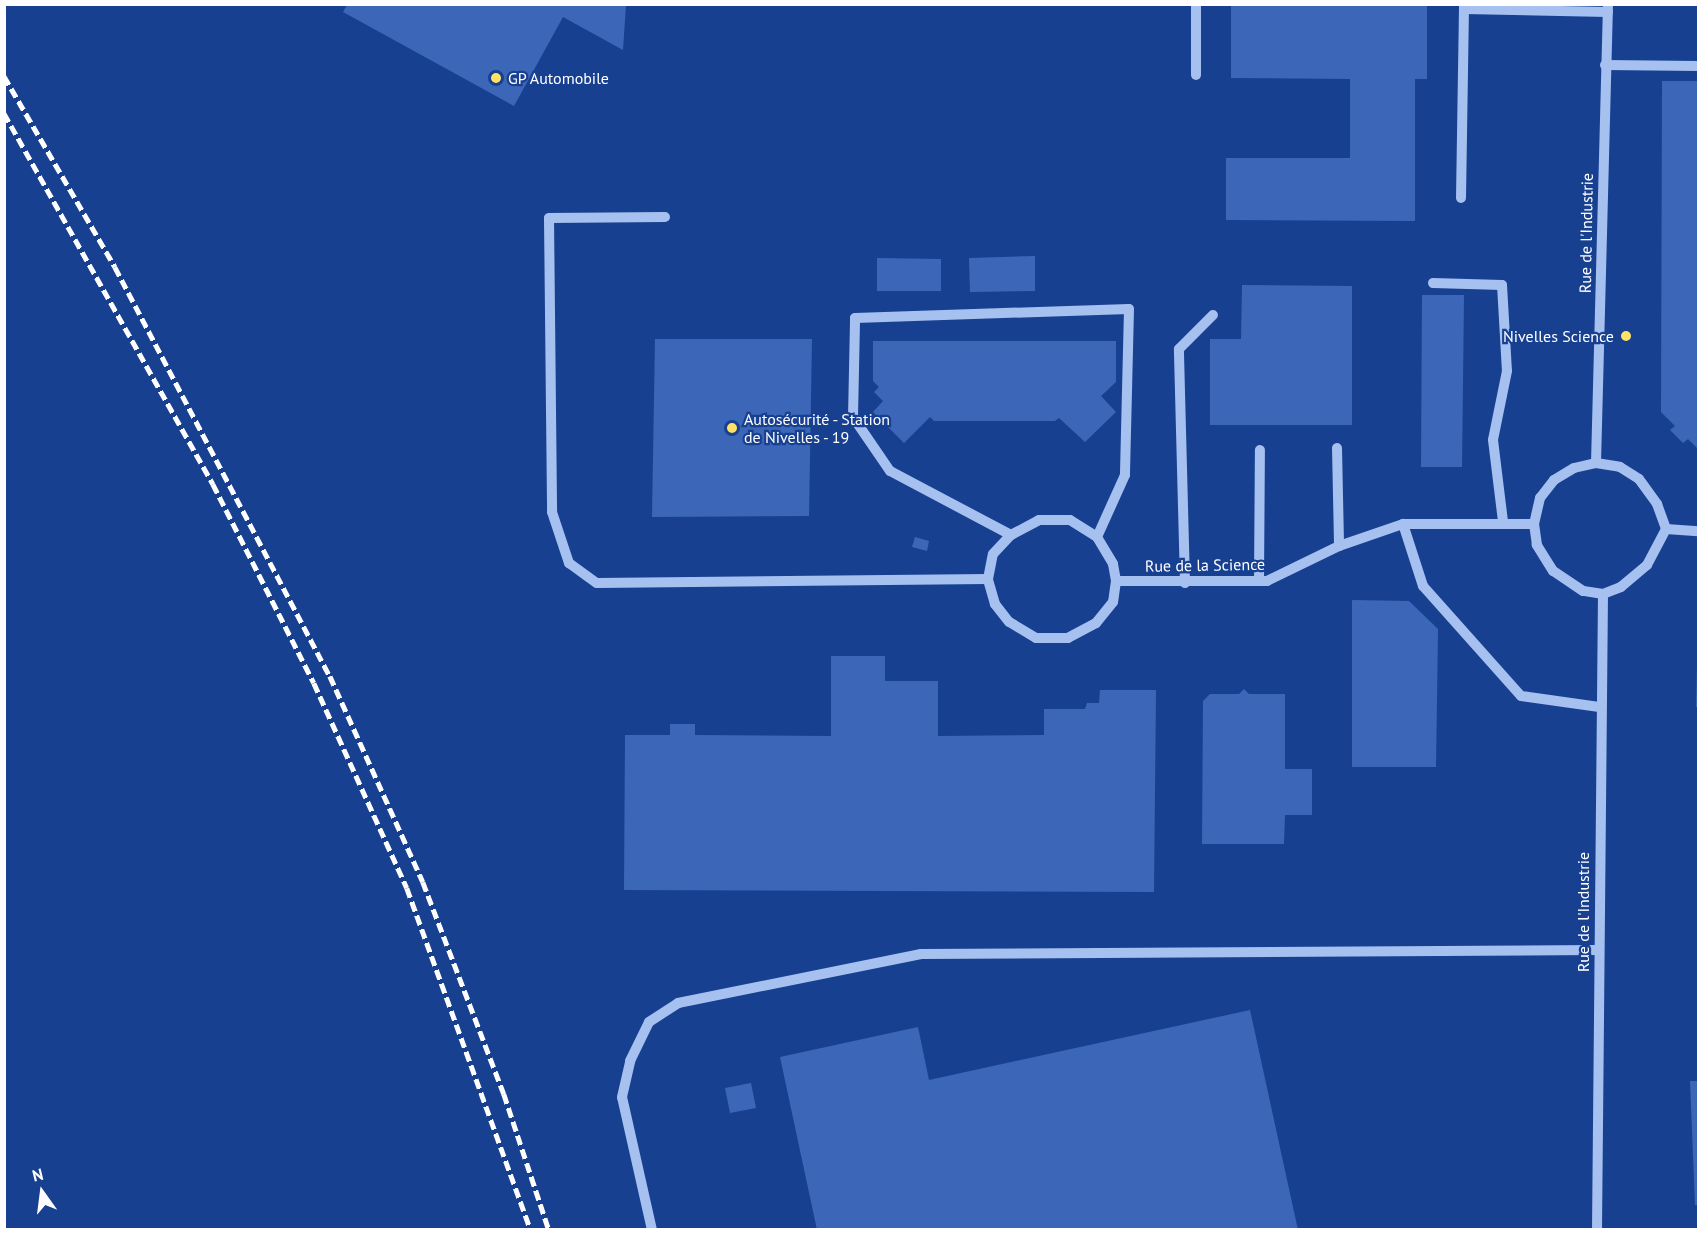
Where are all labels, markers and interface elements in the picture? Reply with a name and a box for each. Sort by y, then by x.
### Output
place label: GP Automobile [508,68,610,88]
marker: GP Automobile [489,71,503,85]
street label: Rue de l'Industrie [1575,173,1597,293]
place label: Nivelles Science [1503,326,1614,346]
marker: Nivelles Science [1619,329,1633,343]
place label: Autosécurité - Station de Nivelles - 19 [744,409,893,447]
marker: Autosécurité - Station de Nivelles - 19 [725,421,739,435]
street label: Rue de la Science [1145,554,1265,576]
street label: Rue de l'Industrie [1573,852,1593,972]
north arrow [12,1162,72,1222]
text: N [30,1164,45,1186]

